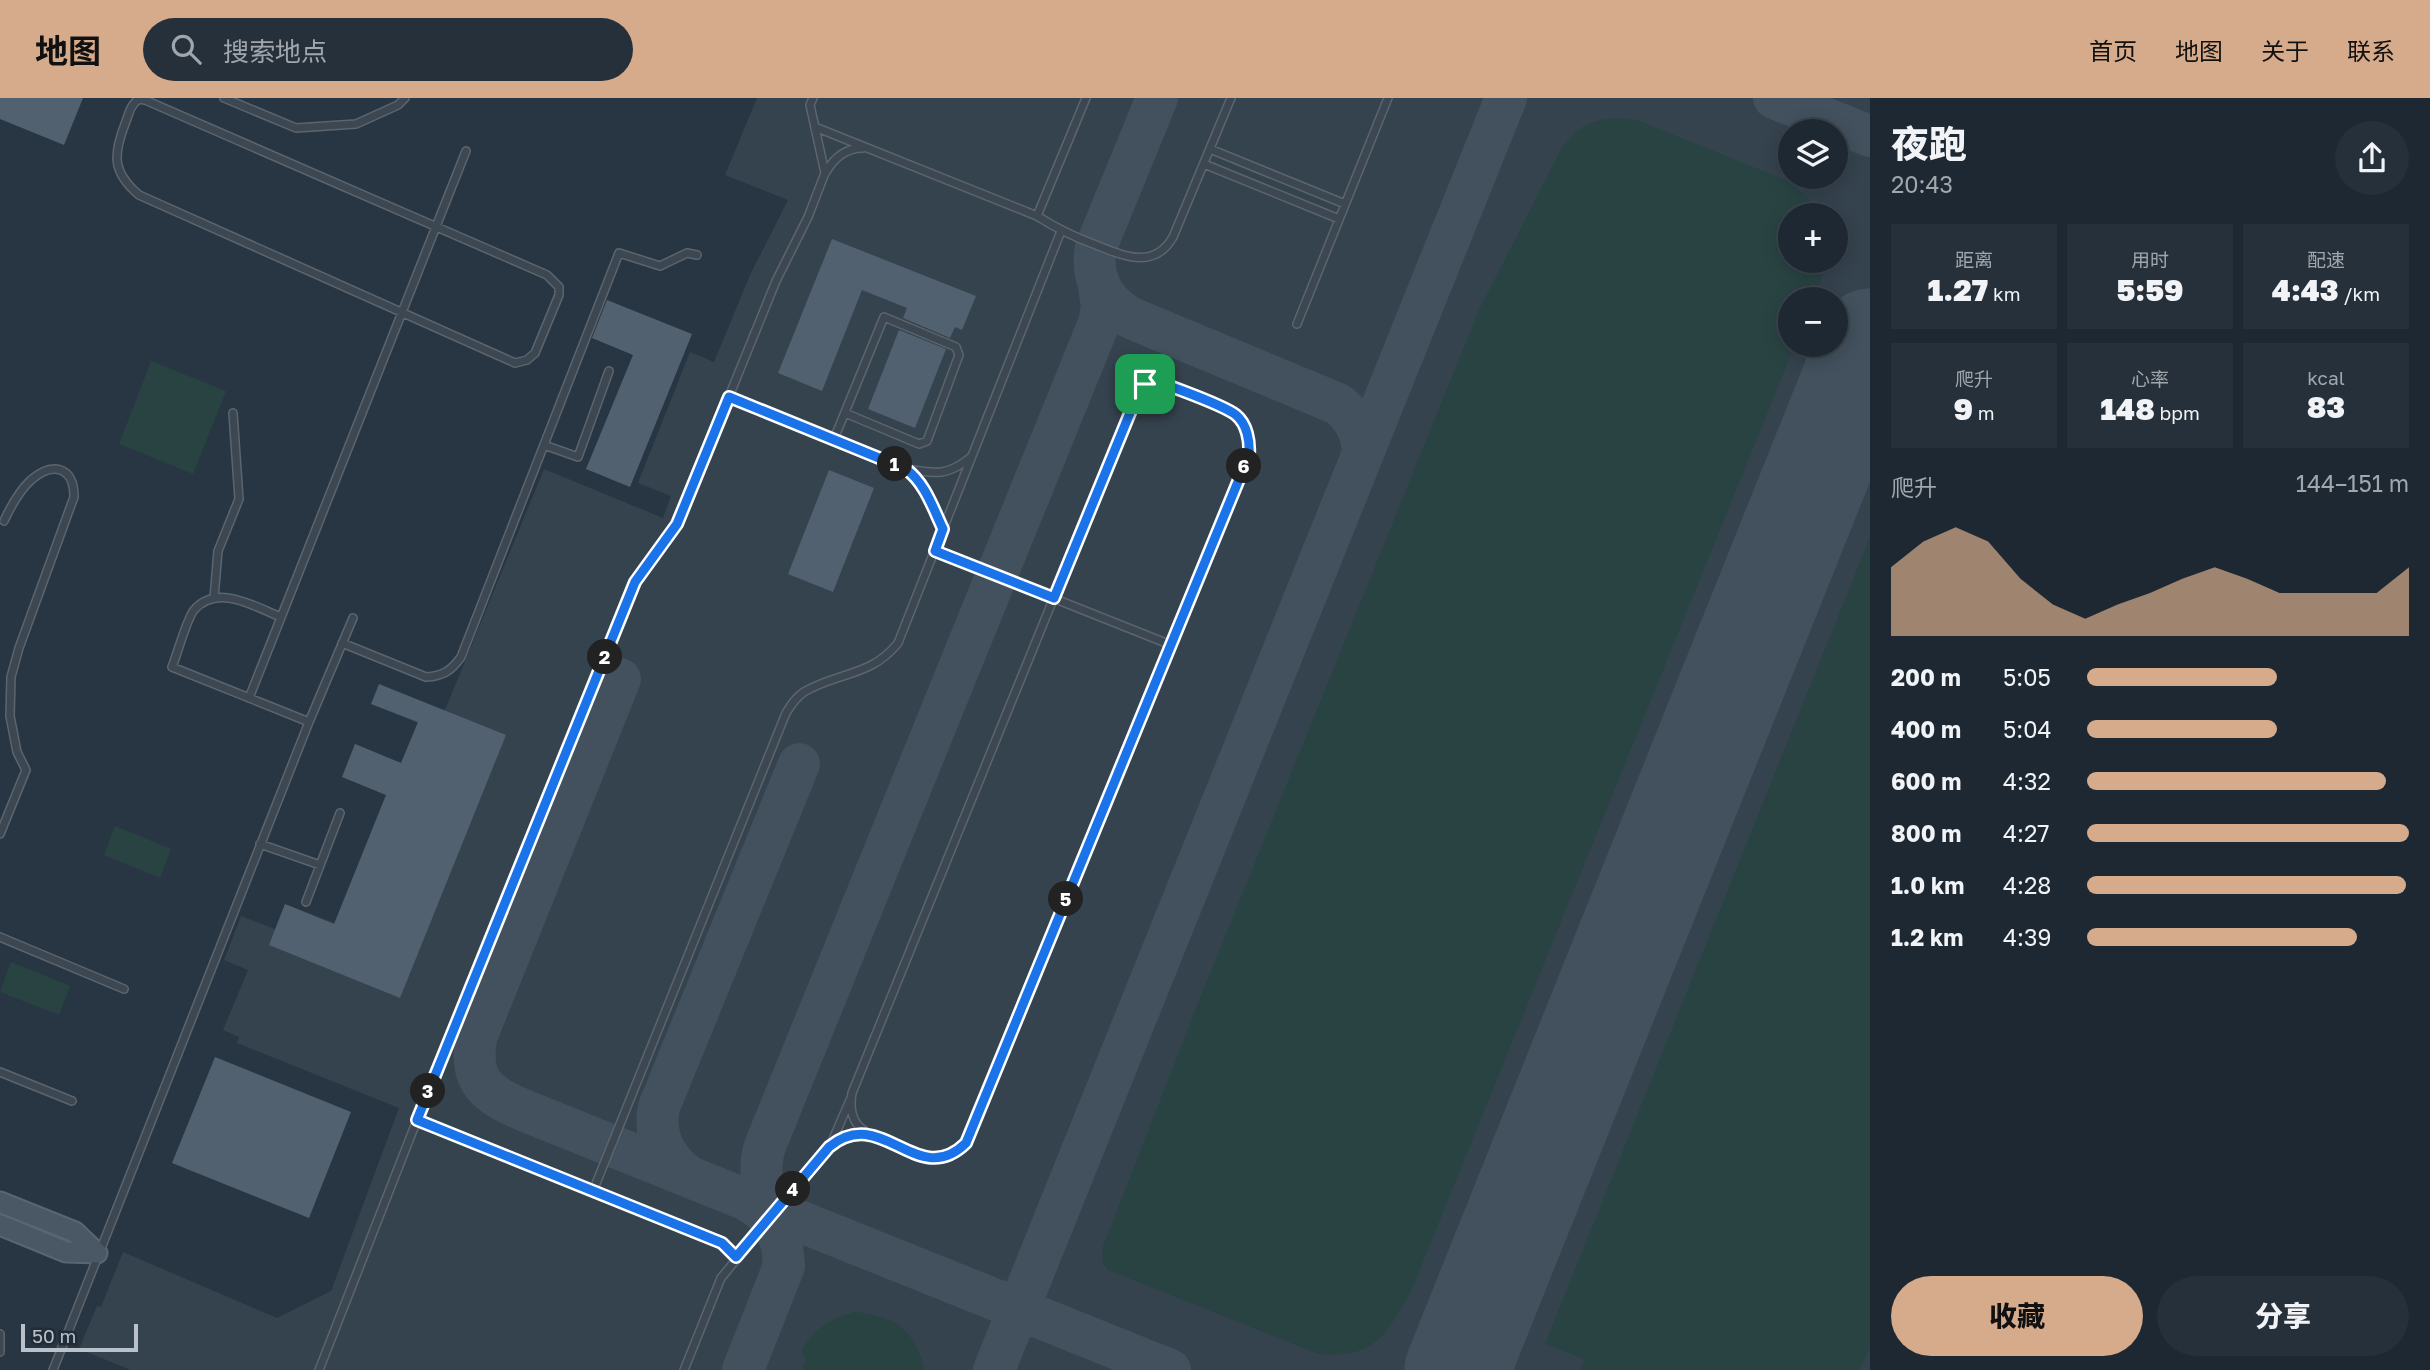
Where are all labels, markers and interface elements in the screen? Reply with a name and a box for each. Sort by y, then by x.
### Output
search box [143,18,633,81]
icon: search [167,30,205,68]
text: 地图 [35,31,101,70]
text: 搜索地点 [223,36,327,67]
text: 首页 [2089,36,2137,65]
text: 地图 [2175,36,2223,65]
text: 关于 [2261,36,2309,65]
text: 联系 [2347,36,2395,65]
map controls [1778,119,1848,357]
button: layers [1778,119,1848,189]
text: 夜跑 [1891,121,1967,166]
button: share [2335,121,2409,195]
text: 20:43 [1891,170,1953,198]
button: + [1778,203,1848,273]
text: 距离 [1955,248,1993,271]
text: 用时 [2131,248,2169,271]
text: 配速 [2307,248,2345,271]
text: 1.27 [1927,272,1988,308]
text: 5:59 [2116,272,2184,308]
text: 4:43 [2272,272,2339,308]
text: km [1988,282,2021,305]
text: /km [2339,282,2380,305]
button: − [1778,287,1848,357]
pin [1115,354,1175,414]
icon: arrive [1126,365,1164,403]
text: kcal [2307,366,2345,389]
text: 爬升 [1955,367,1993,390]
text: 心率 [2131,367,2169,390]
text: 83 [2307,389,2345,425]
text: 9 [1953,391,1973,427]
text: 148 [2100,391,2155,427]
text: m [1973,401,1995,424]
text: bpm [2155,401,2200,424]
pin: 1 [878,446,912,482]
pin: 6 [1226,448,1262,484]
text: 1 [890,452,899,475]
text: 6 [1237,454,1250,477]
text: 144–151 m [2296,469,2409,497]
text: 爬升 [1891,473,1937,501]
pin: 2 [588,640,622,674]
text: 2 [599,645,610,668]
text: 200 m [1891,663,1961,691]
text: 5:05 [2003,663,2051,691]
text: 400 m [1891,715,1961,743]
text: 5:04 [2003,715,2052,743]
text: 600 m [1891,767,1961,795]
text: 4:32 [2003,767,2051,795]
text: 800 m [1891,819,1962,847]
text: 4:27 [2003,819,2049,847]
text: 1.0 km [1891,871,1964,899]
text: 4:28 [2003,871,2051,899]
pin: 5 [1048,882,1084,916]
text: 5 [1060,887,1071,910]
text: 1.2 km [1891,923,1963,951]
text: 4:39 [2003,923,2051,951]
pin: 3 [410,1074,446,1108]
text: 3 [422,1079,433,1102]
pin: 4 [776,1172,810,1206]
text: 4 [787,1177,798,1200]
button: 收藏 [1891,1276,2143,1356]
button: 分享 [2157,1276,2409,1356]
scale bar [21,1321,138,1353]
text: 50 m [32,1324,76,1347]

